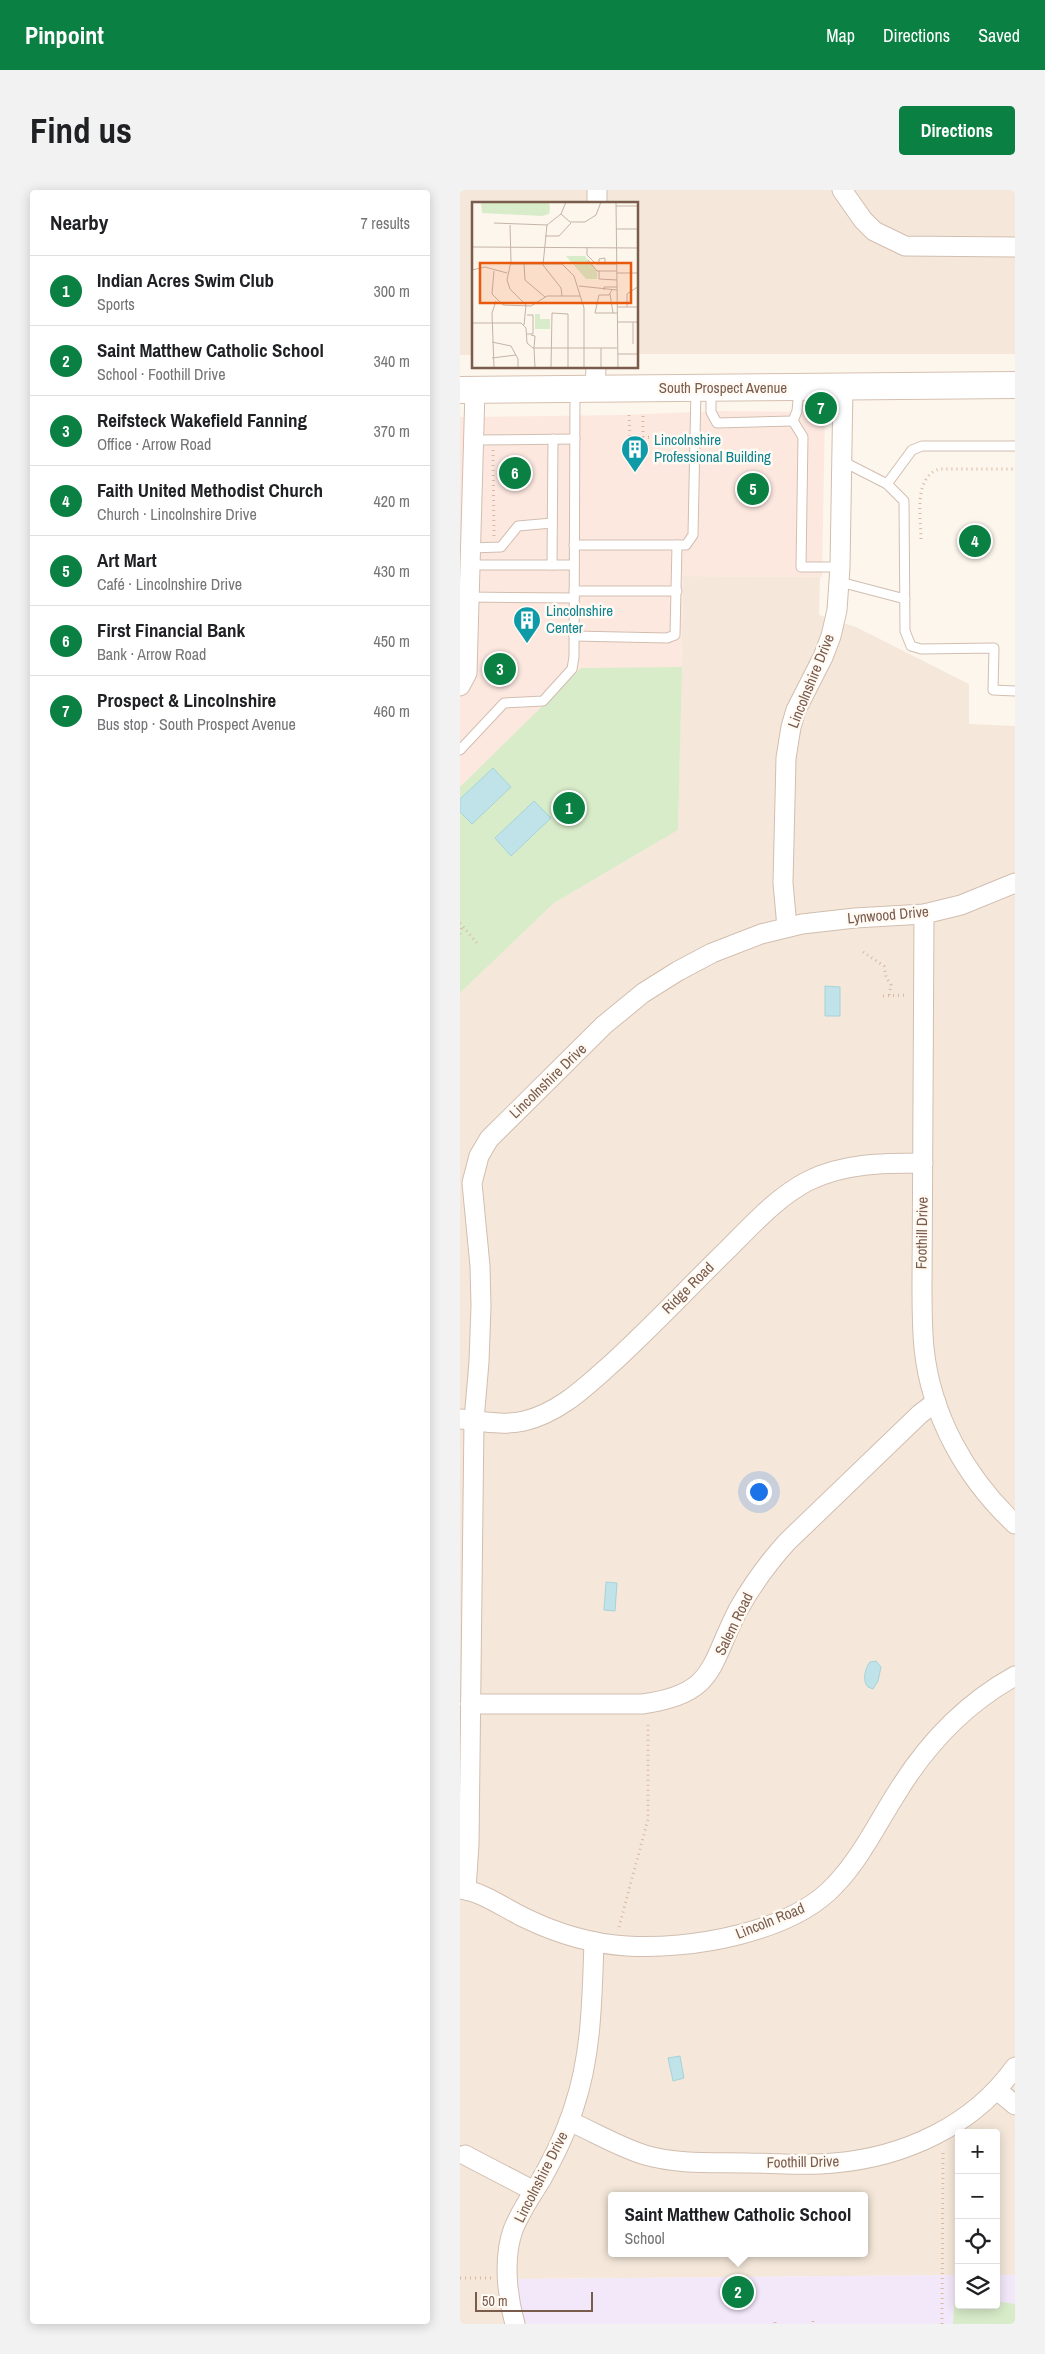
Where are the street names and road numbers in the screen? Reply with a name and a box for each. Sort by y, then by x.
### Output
street label: South Prospect Avenue [659,377,787,398]
street label: Lincolnshire Drive [782,630,839,731]
street label: Lynwood Drive [846,900,930,929]
street label: Lincolnshire Drive [504,1038,591,1123]
street label: Foothill Drive [910,1196,933,1269]
street label: Ridge Road [657,1257,718,1318]
street label: Salem Road [709,1589,758,1659]
street label: Lincoln Road [732,1897,807,1944]
street label: Lincolnshire Drive [509,2127,573,2226]
street label: Foothill Drive [767,2150,840,2173]

